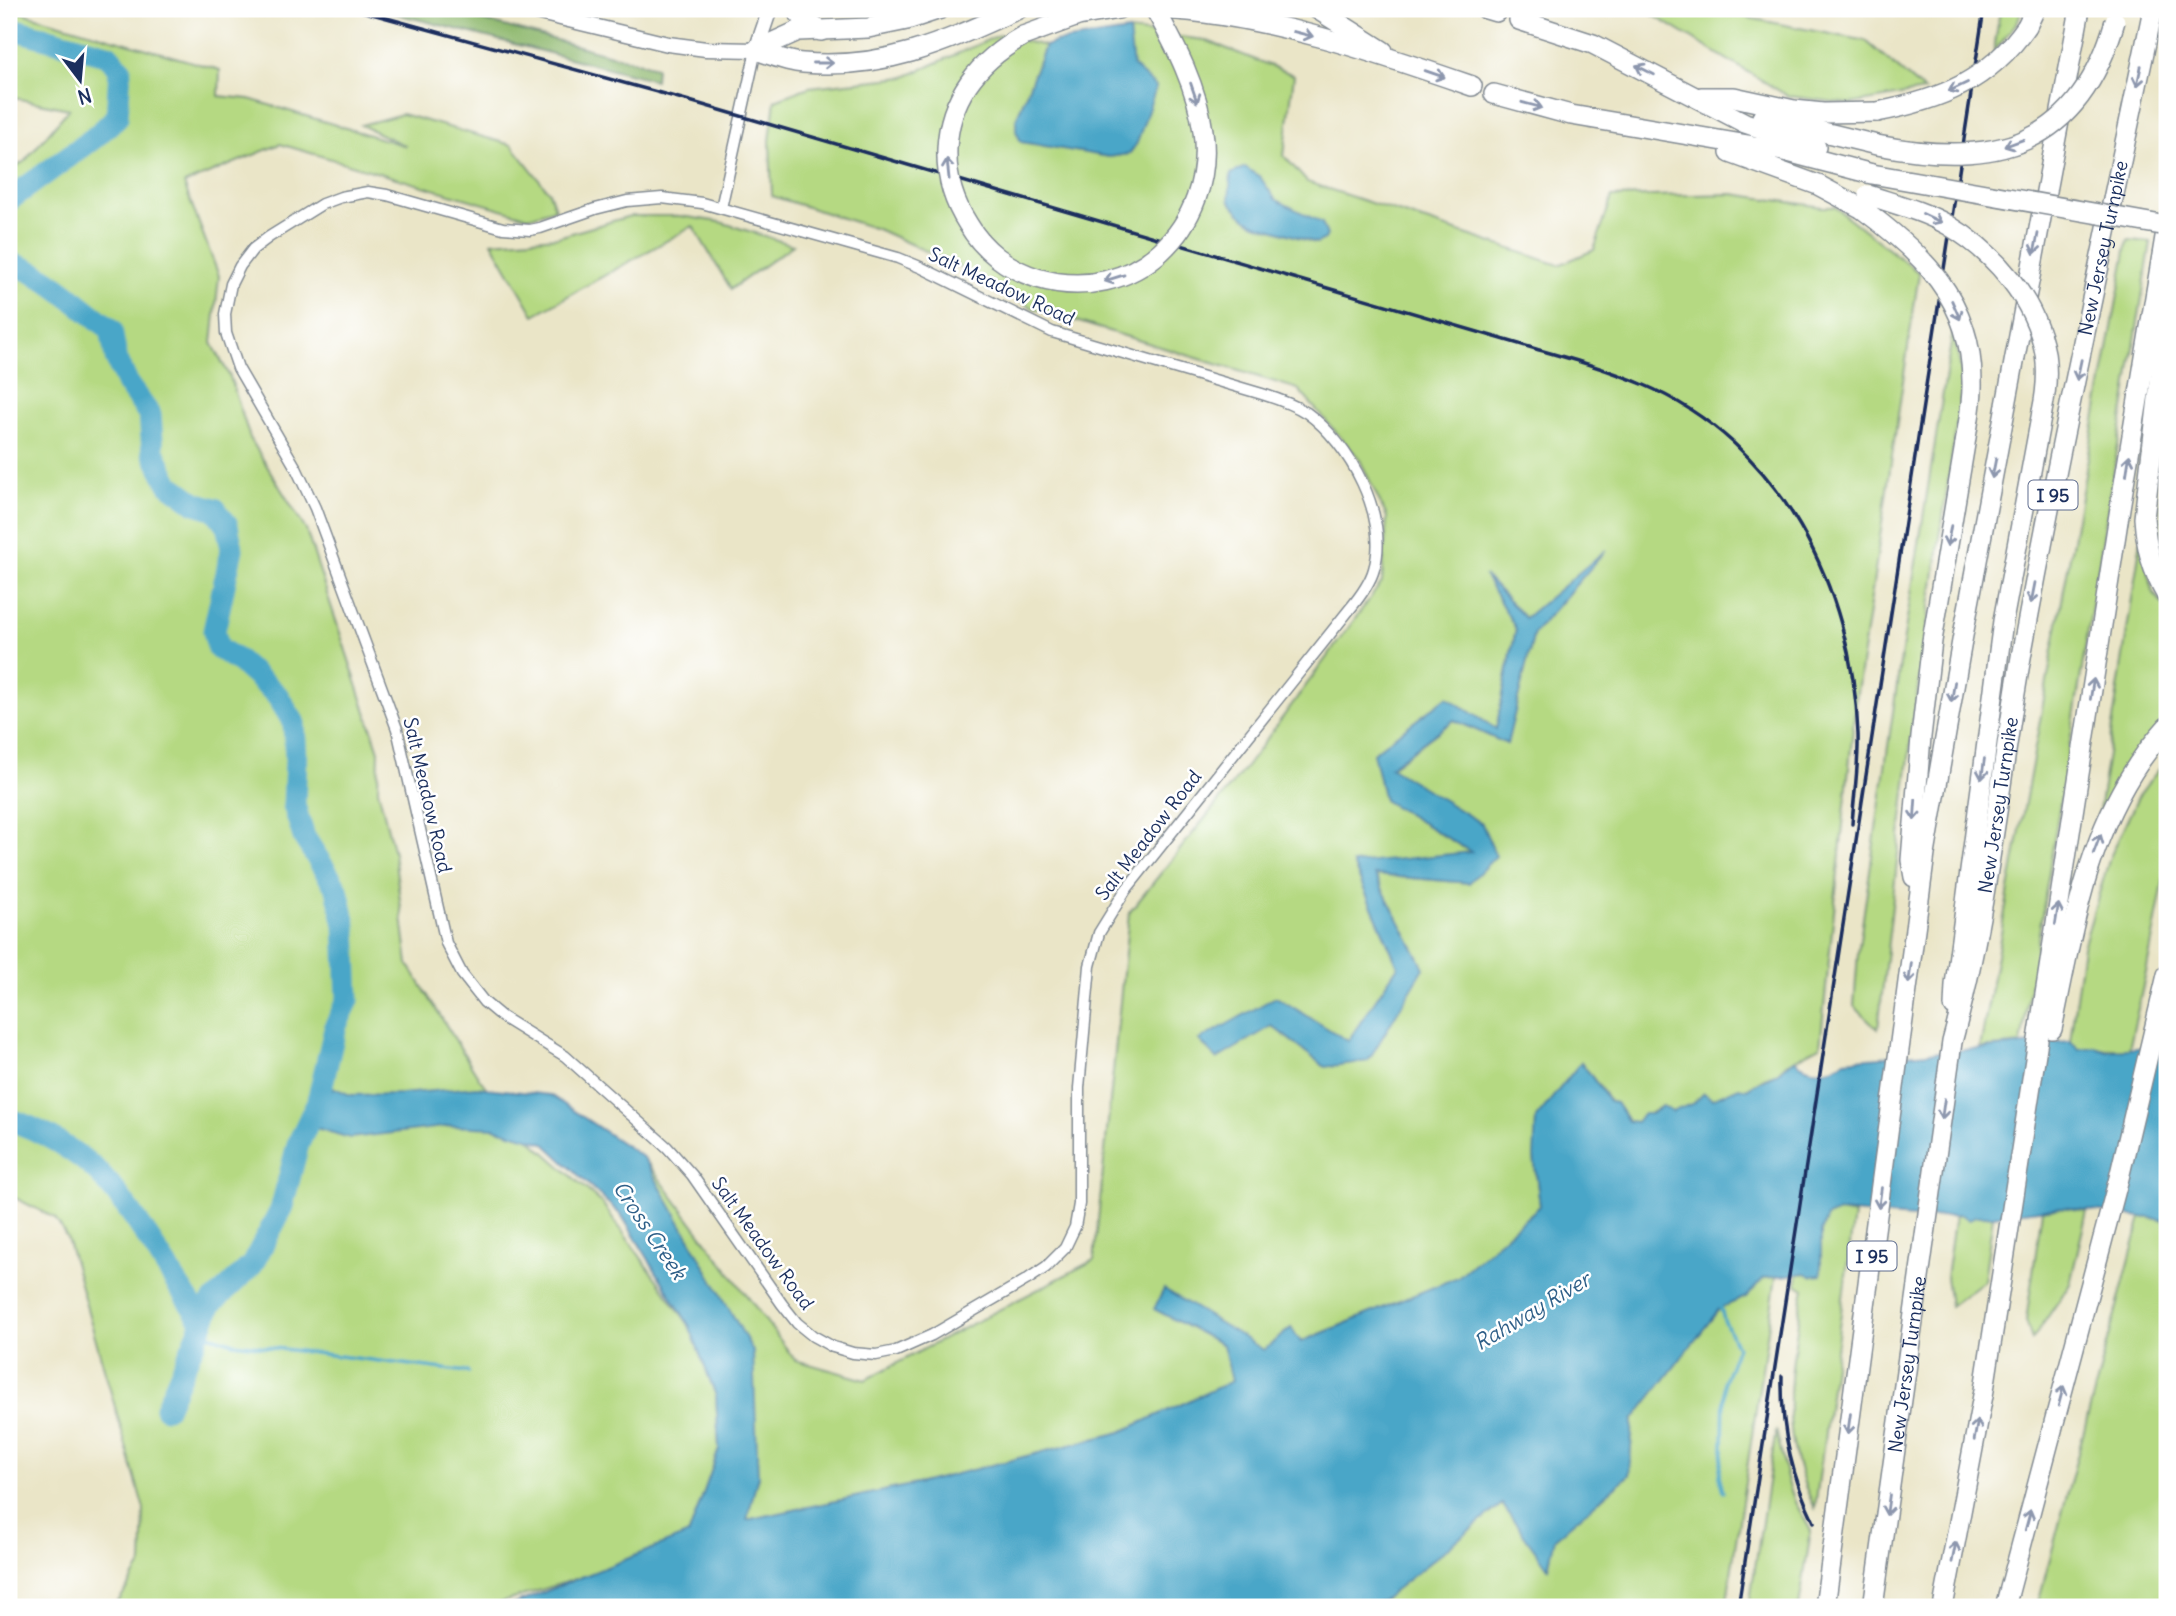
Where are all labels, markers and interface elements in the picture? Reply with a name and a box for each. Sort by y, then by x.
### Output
one-way arrow [1291,28,1313,41]
north arrow [46,46,116,116]
one-way arrow [811,56,834,70]
one-way arrow [1636,63,1656,77]
one-way arrow [2132,64,2146,87]
one-way arrow [1424,68,1446,81]
one-way arrow [1188,81,1201,103]
one-way arrow [1948,81,1970,94]
text: N [75,83,94,110]
one-way arrow [1521,100,1543,113]
one-way arrow [2004,138,2026,150]
one-way arrow [942,158,955,181]
street label: New Jersey Turnpike [2073,158,2133,338]
one-way arrow [1921,211,1942,225]
one-way arrow [2029,233,2043,255]
street label: Salt Meadow Road [925,242,1079,330]
one-way arrow [1103,272,1125,285]
one-way arrow [1950,299,1963,321]
one-way arrow [2071,358,2085,381]
one-way arrow [2122,454,2135,477]
one-way arrow [1987,456,2000,479]
road number: I 95 [2028,480,2078,509]
one-way arrow [1942,524,1955,547]
one-way arrow [2026,581,2040,604]
one-way arrow [2086,678,2099,701]
one-way arrow [1946,680,1959,703]
street label: Salt Meadow Road [398,715,458,875]
street label: New Jersey Turnpike [1972,715,2023,895]
one-way arrow [1977,757,1990,780]
street label: Salt Meadow Road [1090,765,1206,905]
one-way arrow [1908,798,1921,821]
one-way arrow [2092,834,2105,856]
one-way arrow [2051,903,2064,926]
one-way arrow [1903,961,1916,983]
one-way arrow [1936,1098,1949,1120]
street label: Salt Meadow Road [707,1172,819,1314]
water label: Cross Creek [607,1176,693,1285]
one-way arrow [1873,1186,1886,1209]
road number: I 95 [1848,1241,1896,1270]
water label: Rahway River [1469,1265,1597,1356]
street label: New Jersey Turnpike [1883,1275,1931,1454]
one-way arrow [2055,1385,2068,1408]
one-way arrow [1843,1412,1856,1434]
one-way arrow [1970,1419,1983,1442]
one-way arrow [1881,1493,1894,1515]
one-way arrow [2022,1509,2035,1532]
one-way arrow [1948,1541,1961,1564]

